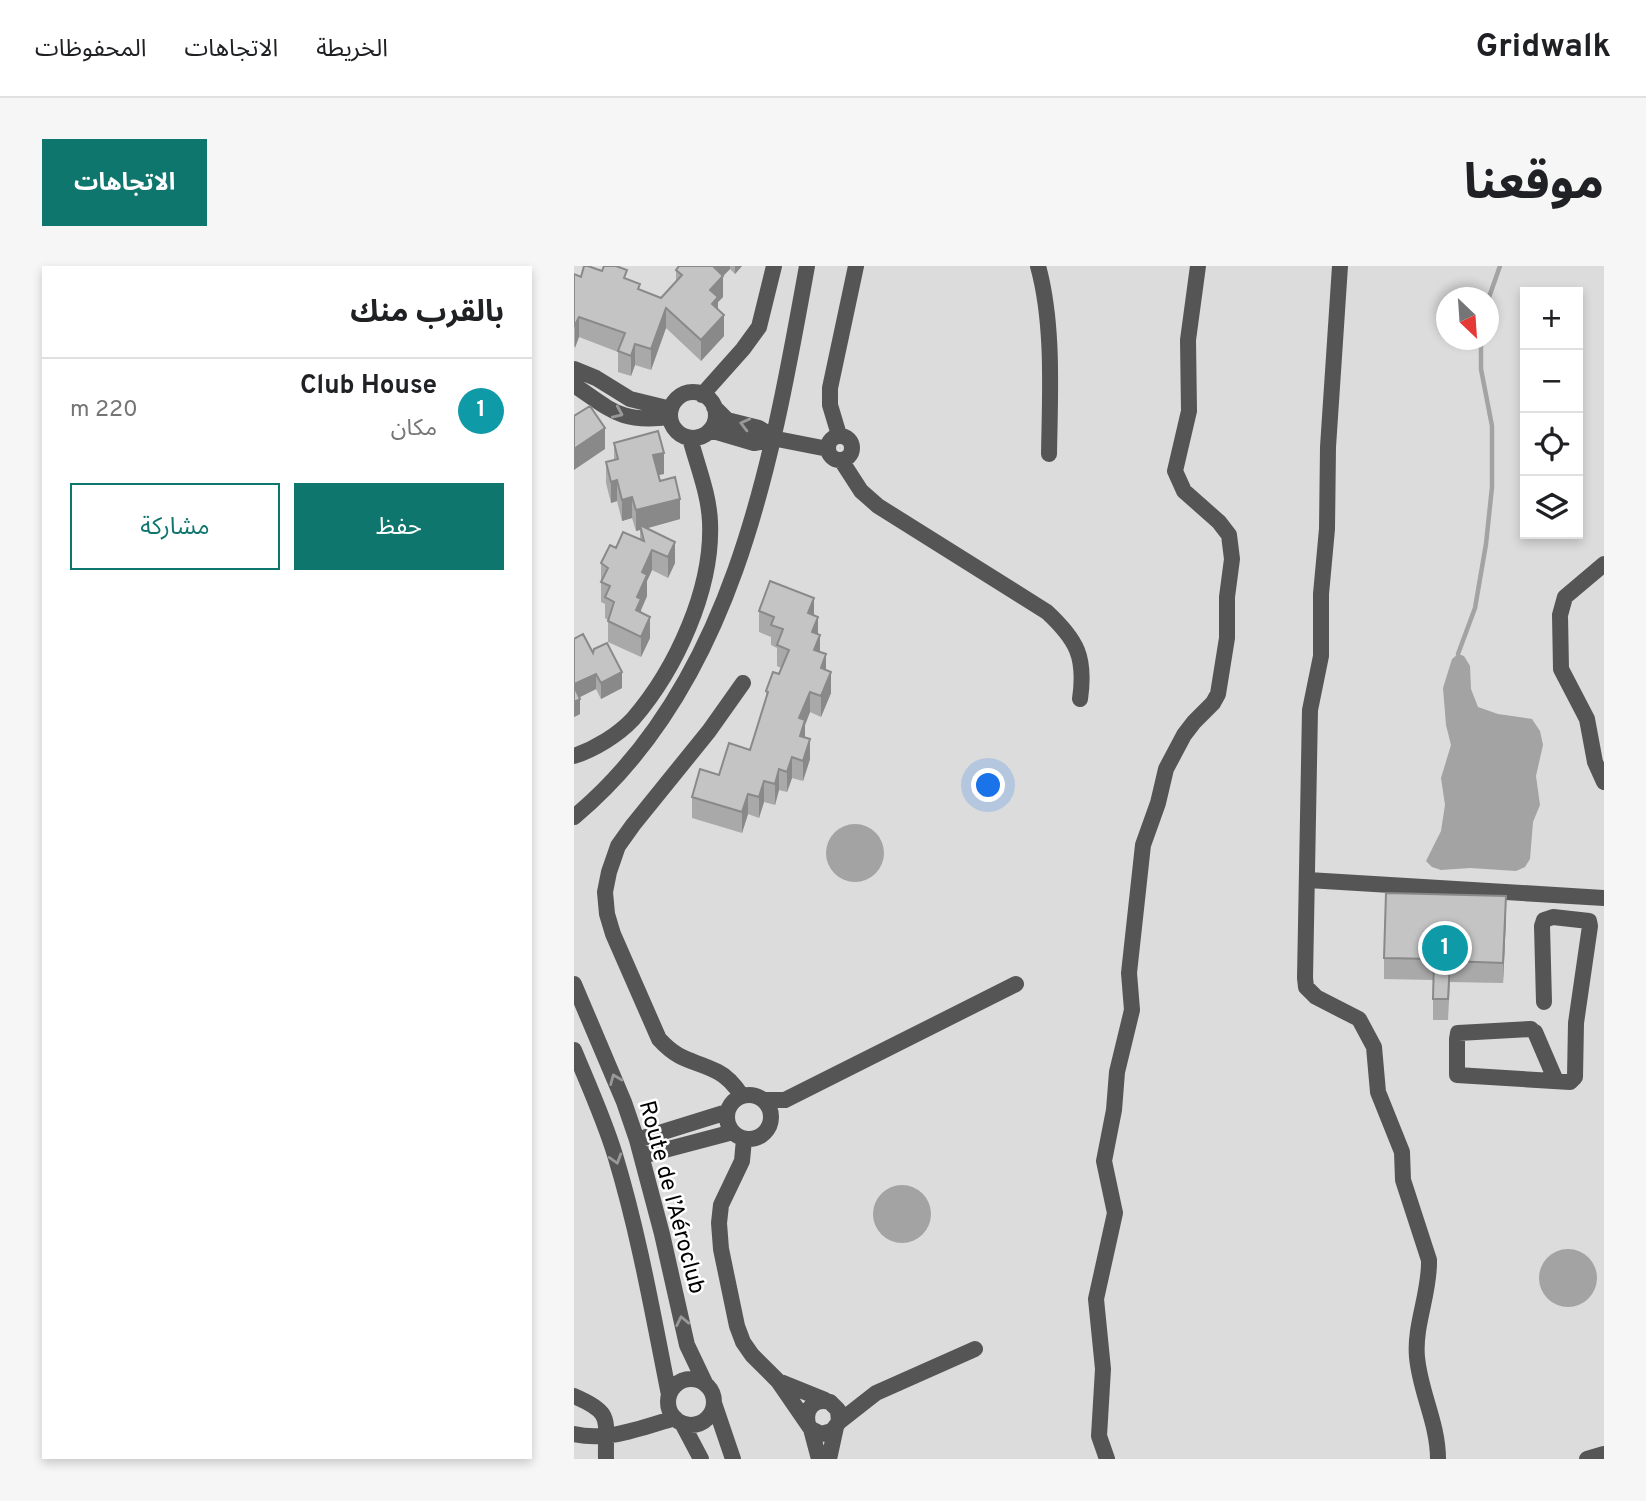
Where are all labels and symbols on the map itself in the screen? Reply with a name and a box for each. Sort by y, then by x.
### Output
north arrow [1436,287,1499,350]
one-way arrow [611,405,623,419]
one-way arrow [739,418,751,432]
your location [971,768,1005,802]
pin: 1 [1422,922,1468,974]
one-way arrow [609,1074,623,1086]
street label: Route de l’Aéroclub [631,1098,710,1297]
one-way arrow [607,1153,622,1165]
one-way arrow [675,1315,690,1327]

